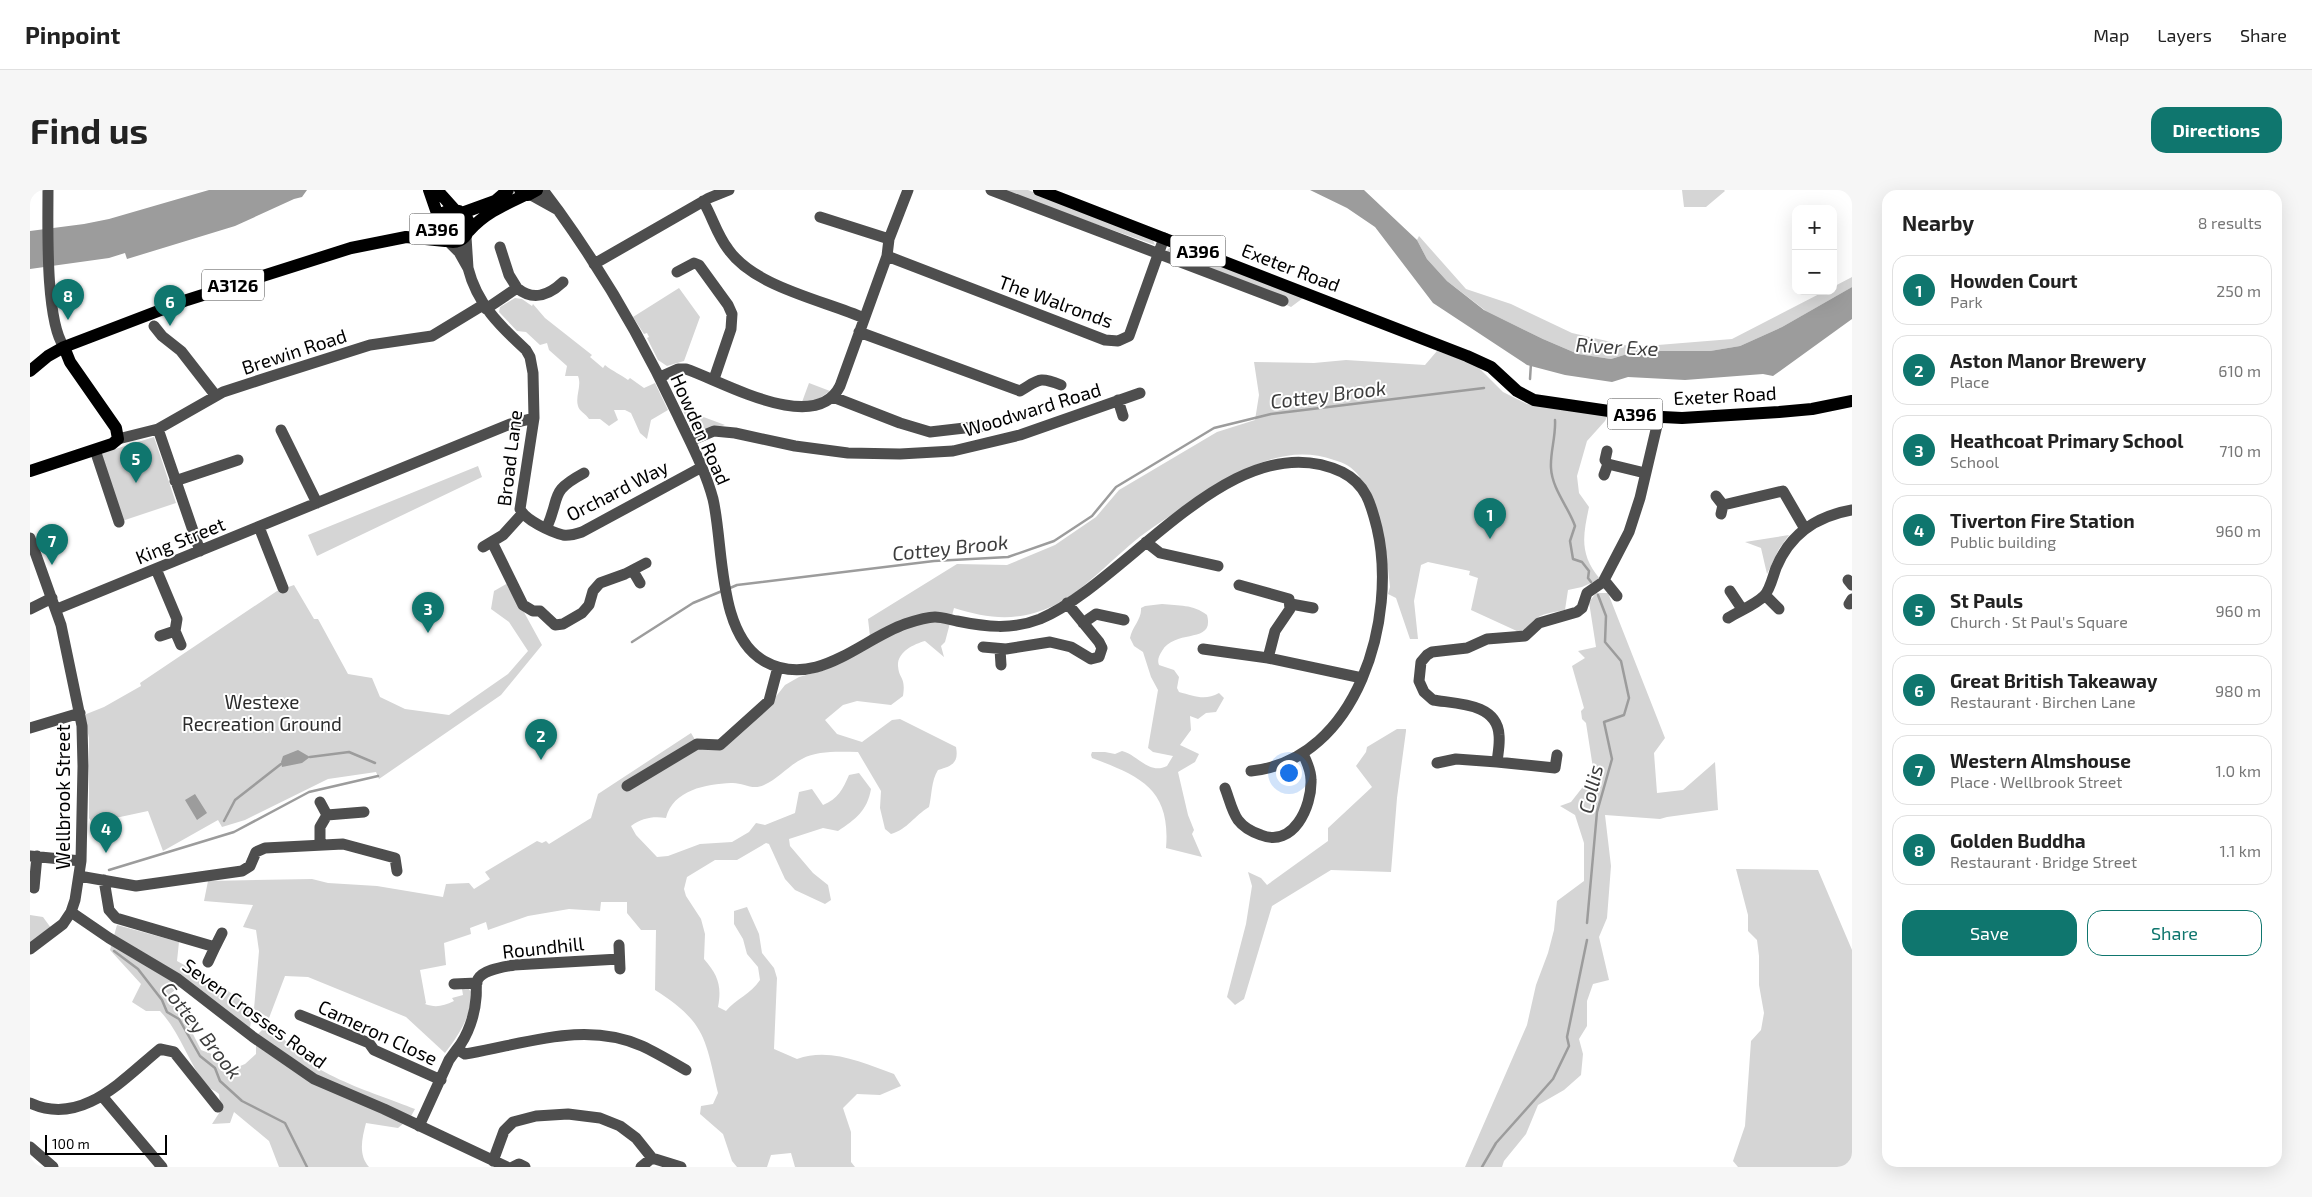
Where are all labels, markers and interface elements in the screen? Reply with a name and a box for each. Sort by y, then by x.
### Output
text: Pinpoint [25,20,120,49]
text: Map [2093,24,2129,46]
text: Layers [2157,24,2212,46]
text: Share [2240,24,2287,46]
button: Directions [2151,107,2282,153]
text: Find us [30,109,148,151]
map controls [1792,205,1837,295]
button: + [1792,205,1837,250]
text: Nearby [1902,210,1974,235]
road number: A396 [410,213,464,244]
text: 8 results [2198,213,2262,232]
road number: A396 [1170,236,1226,266]
street label: Exeter Road [1239,238,1343,296]
button: − [1792,250,1837,295]
text: Howden Court [1950,269,2077,292]
road number: A3126 [202,270,264,300]
street label: The Walronds [996,270,1116,332]
pin: 8 [52,279,84,320]
text: 1 [1916,281,1922,300]
text: 250 m [2216,281,2261,300]
pin: 6 [154,285,186,326]
text: Park [1950,292,1983,311]
street label: Brewin Road [239,323,349,379]
water label: River Exe [1575,332,1659,360]
text: Aston Manor Brewery [1950,349,2146,372]
text: 2 [1914,361,1924,380]
text: 610 m [2218,361,2261,380]
street label: Howden Road [666,370,736,488]
text: Place [1950,372,1989,391]
water label: Cottey Brook [1269,375,1387,414]
street label: Woodward Road [961,377,1103,441]
street label: Exeter Road [1673,381,1777,409]
road number: A396 [1608,398,1662,430]
street label: Broad Lane [492,408,526,508]
text: Heathcoat Primary School [1950,429,2183,452]
text: 3 [1914,441,1924,460]
text: 710 m [2219,441,2261,460]
pin: 5 [120,442,152,483]
text: School [1950,452,1999,471]
street label: Orchard Way [562,454,672,526]
pin: 1 [1474,498,1506,539]
text: Tiverton Fire Station [1950,509,2135,532]
street label: King Street [132,512,228,568]
text: 4 [1914,521,1924,540]
text: 960 m [2215,521,2261,540]
pin: 7 [36,524,68,565]
water label: Cottey Brook [891,529,1009,566]
text: Public building [1950,532,2056,551]
text: St Pauls [1950,589,2023,612]
pin: 3 [412,592,444,633]
text: 5 [1915,601,1923,620]
text: 960 m [2215,601,2261,620]
text: Church · St Paul's Square [1950,612,2128,631]
text: Great British Takeaway [1950,669,2157,692]
text: 6 [1914,681,1924,700]
text: 980 m [2215,681,2261,700]
park label: Westexe Recreation Ground [182,690,342,735]
text: Restaurant · Birchen Lane [1950,692,2136,711]
pin: 2 [525,719,557,760]
street label: Wellbrook Street [51,724,74,870]
text: Western Almshouse [1950,749,2131,772]
your location [1276,760,1302,786]
text: 7 [1915,761,1923,780]
text: 1.0 km [2216,761,2261,780]
water label: Collis [1573,762,1607,816]
text: Place · Wellbrook Street [1950,772,2122,791]
pin: 4 [90,812,122,853]
text: Golden Buddha [1950,829,2086,852]
text: 8 [1914,841,1924,860]
text: 1.1 km [2220,841,2261,860]
text: Restaurant · Bridge Street [1950,852,2137,871]
button: Save [1902,910,2077,956]
button: Share [2087,910,2262,956]
street label: Roundhill [501,931,585,963]
street label: Seven Crosses Road [179,953,331,1073]
water label: Cottey Brook [156,977,247,1084]
street label: Cameron Close [315,994,441,1070]
scale bar [45,1132,168,1155]
text: 100 m [52,1135,90,1152]

